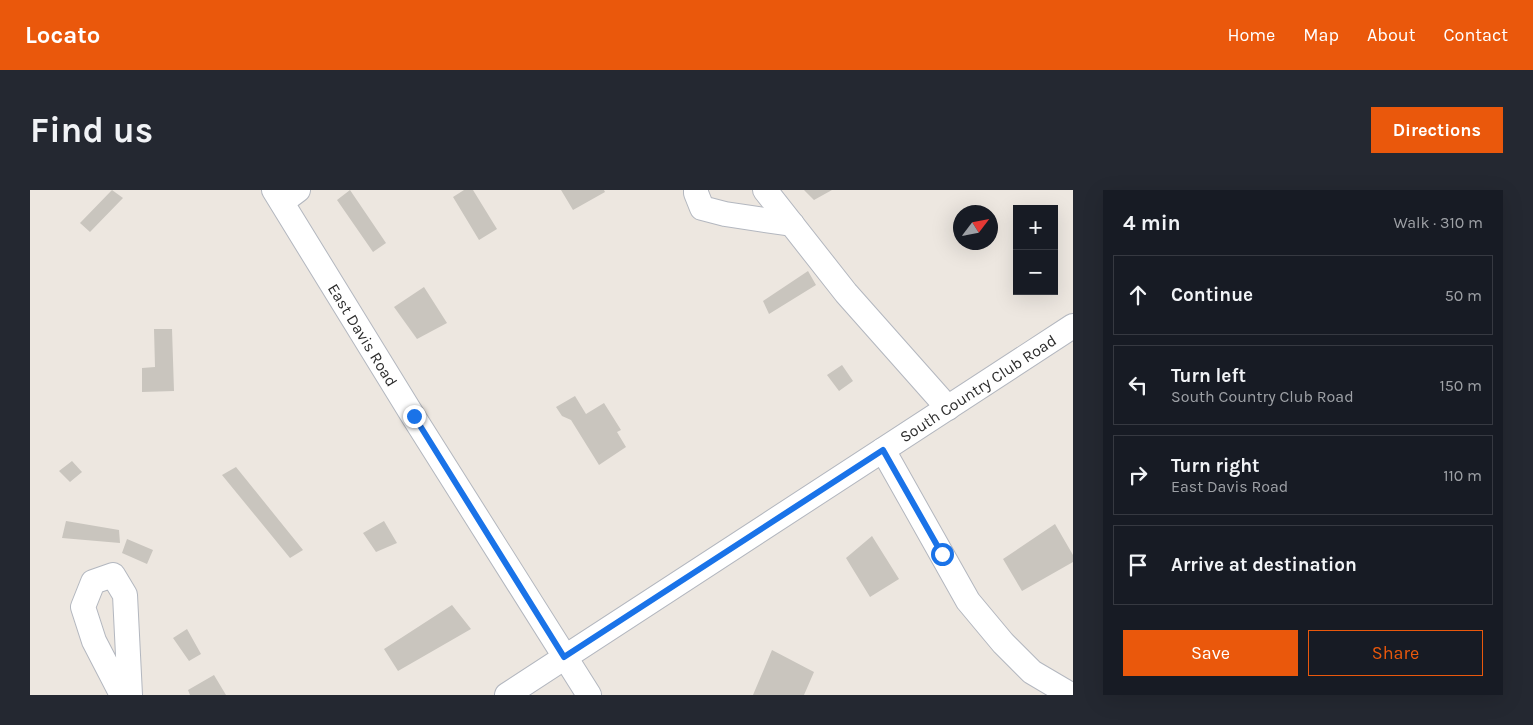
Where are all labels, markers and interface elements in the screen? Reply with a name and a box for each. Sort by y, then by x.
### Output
text: Locato [25,21,100,49]
text: Home [1227,24,1275,46]
text: Map [1303,24,1339,46]
text: About [1367,24,1416,46]
text: Contact [1444,24,1508,46]
button: Directions [1371,107,1503,153]
text: Find us [30,110,153,151]
north arrow [953,205,998,250]
map controls [1013,205,1058,295]
button: + [1013,205,1058,250]
text: 4 min [1123,211,1181,235]
text: Walk · 310 m [1393,213,1483,232]
button: − [1013,250,1058,295]
street label: East Davis Road [324,280,402,390]
icon: ahead [1124,281,1152,309]
text: Continue [1171,284,1253,306]
text: 50 m [1445,286,1482,305]
street label: South Country Club Road [896,330,1060,446]
text: Turn left [1171,365,1246,387]
icon: left [1124,371,1152,399]
text: 150 m [1439,376,1482,395]
text: South Country Club Road [1171,387,1354,406]
route end [403,405,426,428]
text: Turn right [1171,455,1260,477]
icon: right [1124,461,1152,489]
text: 110 m [1443,466,1482,485]
text: East Davis Road [1171,477,1288,496]
route start [931,543,954,566]
icon: arrive [1124,551,1152,579]
text: Arrive at destination [1171,554,1357,576]
button: Save [1123,630,1298,676]
button: Share [1308,630,1483,676]

